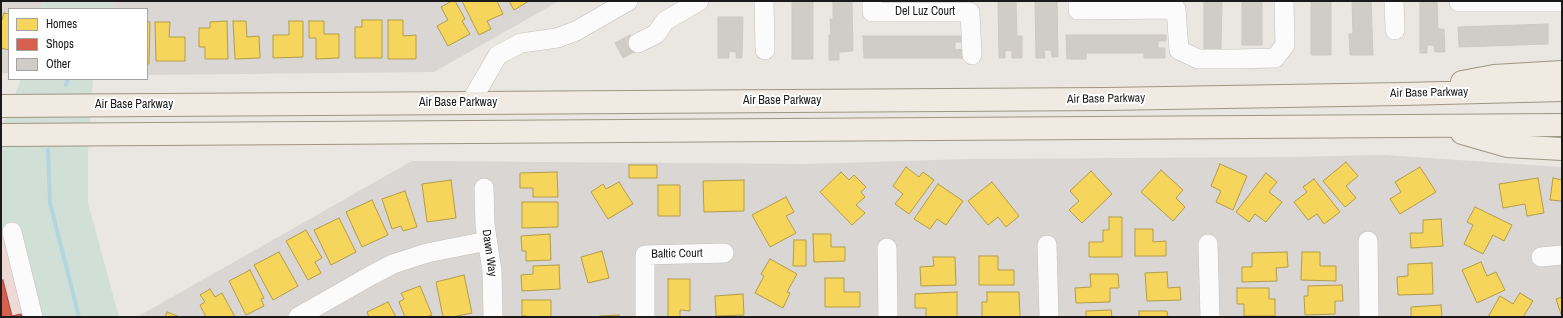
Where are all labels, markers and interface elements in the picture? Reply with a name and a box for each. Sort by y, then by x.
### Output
street label: Del Luz Court [895,5,955,19]
legend [8,8,148,80]
text: Homes [46,16,77,32]
text: Shops [46,36,74,52]
text: Other [46,56,71,72]
street label: Air Base Parkway [1390,85,1468,101]
street label: Air Base Parkway [1067,91,1145,107]
street label: Air Base Parkway [743,94,821,108]
street label: Air Base Parkway [419,96,497,110]
street label: Air Base Parkway [95,98,173,112]
street label: Dawn Way [479,229,499,277]
street label: Baltic Court [651,246,703,262]

